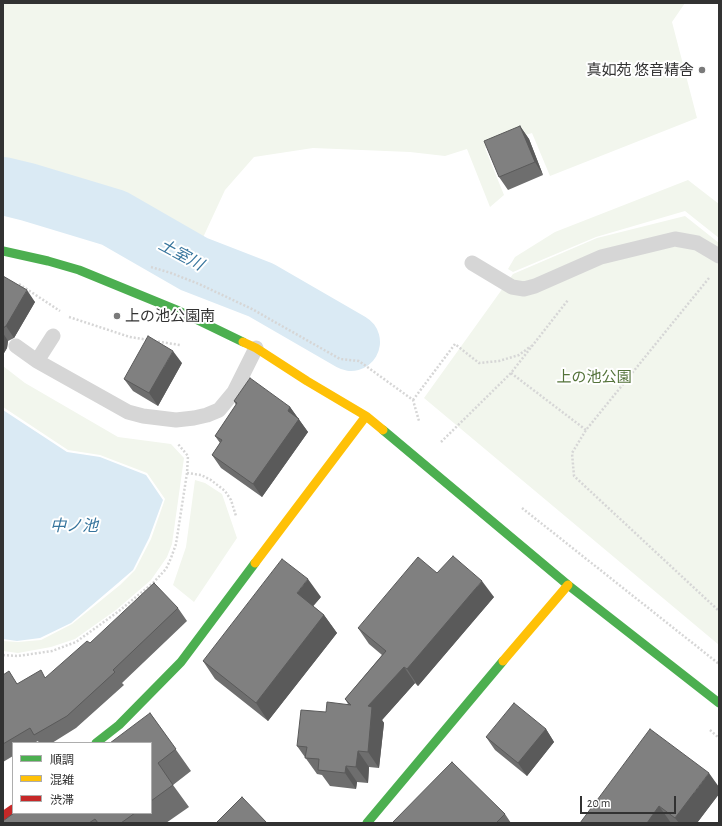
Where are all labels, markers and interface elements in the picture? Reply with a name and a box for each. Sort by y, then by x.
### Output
place label: 真如苑 悠音精舎 [587,61,694,79]
marker: 真如苑 悠音精舎 [697,65,707,75]
water label: 土室川 [155,235,207,275]
place label: 上の池公園南 [125,307,215,325]
marker: 上の池公園南 [112,311,122,321]
park label: 上の池公園 [557,368,631,386]
water label: 中ノ池 [50,516,98,536]
legend [12,742,152,814]
text: 順調 [50,754,74,766]
text: 混雑 [50,774,74,786]
scale bar [582,788,678,814]
text: 渋滞 [50,794,74,806]
text: 20 m [587,797,610,809]

